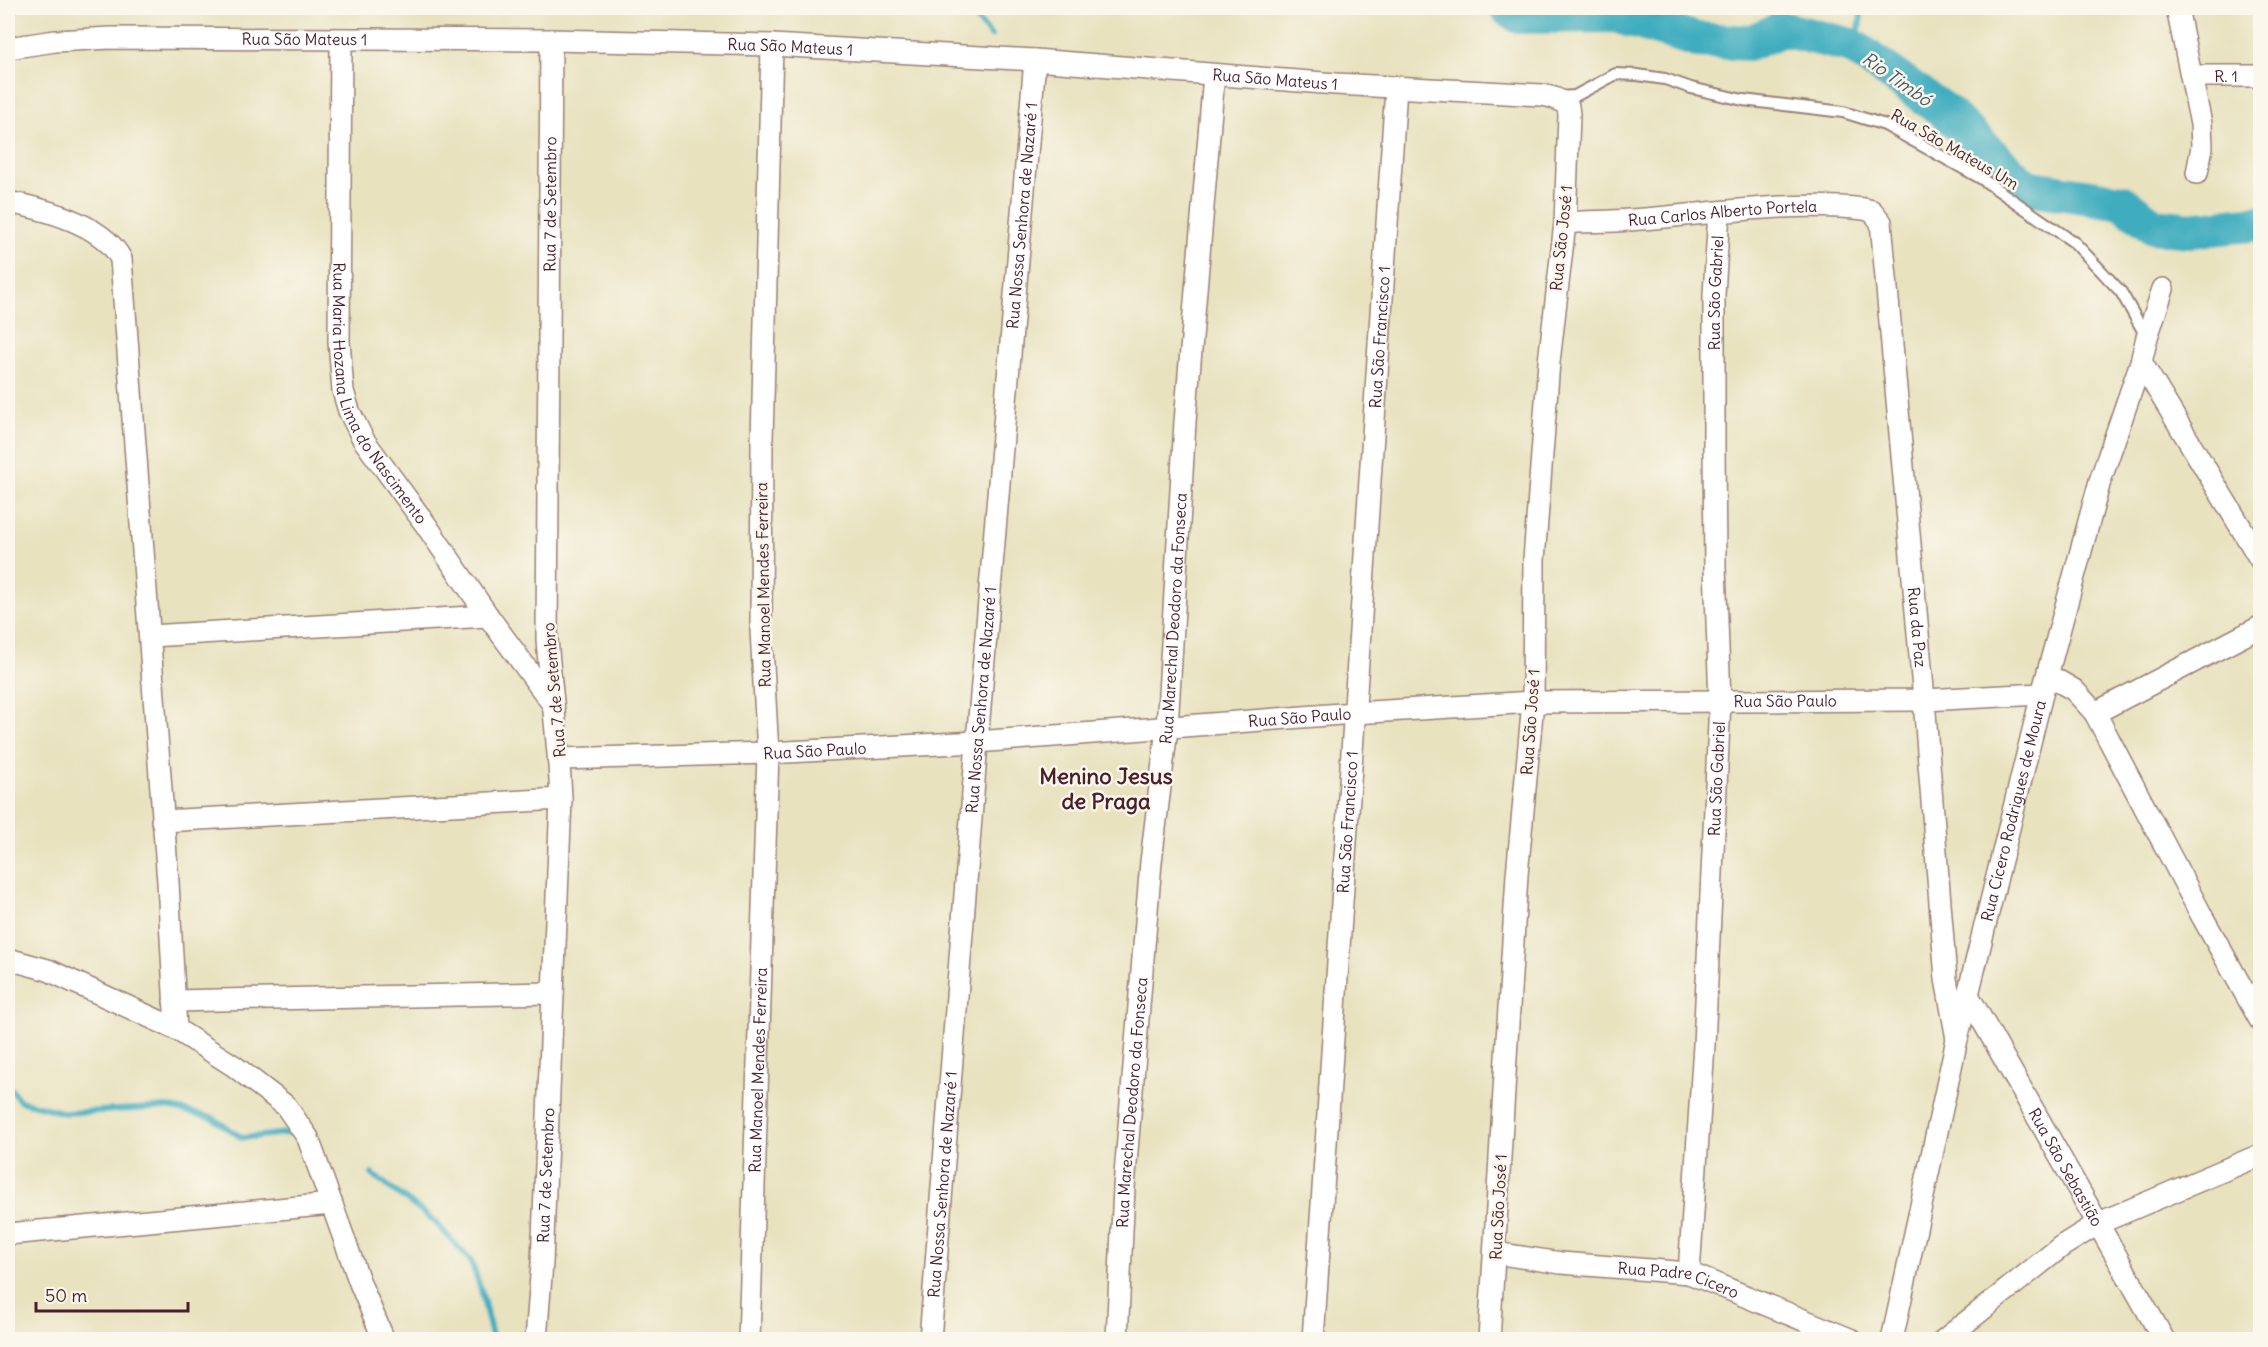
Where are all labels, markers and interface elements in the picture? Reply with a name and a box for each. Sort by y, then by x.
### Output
street label: Rua São Mateus 1 [241,29,367,49]
street label: Rua São Mateus 1 [727,34,854,60]
water label: Rio Timbó [1858,47,1937,112]
street label: Rua São Mateus 1 [1212,64,1339,94]
street label: R. 1 [2214,66,2238,86]
street label: Rua Nossa Senhora de Nazaré 1 [1002,102,1041,330]
street label: Rua São Mateus Um [1888,104,2022,194]
street label: Rua 7 de Setembro [539,136,560,272]
street label: Rua São José 1 [1546,184,1576,292]
street label: Rua Carlos Alberto Portela [1627,196,1817,230]
street label: Rua São Gabriel [1704,235,1728,350]
street label: Rua Maria Hozana Lima do Nascimento [329,262,432,528]
street label: Rua São Francisco 1 [1365,265,1394,409]
street label: Rua Manoel Mendes Ferreira [751,482,775,688]
street label: Rua Marechal Deodoro da Fonseca [1155,492,1191,745]
street label: Rua Nossa Senhora de Nazaré 1 [961,586,1000,814]
street label: Rua da Paz [1904,586,1931,669]
street label: Rua 7 de Setembro [538,622,570,758]
street label: Rua São José 1 [1516,668,1544,776]
street label: Rua São Paulo [1733,690,1837,711]
street label: Rua Cícero Rodrigues de Moura [1976,698,2050,923]
street label: Rua São Paulo [1247,703,1352,731]
street label: Rua São Gabriel [1704,721,1729,837]
street label: Rua São Paulo [763,738,867,763]
street label: Rua São Francisco 1 [1333,750,1362,894]
district label: Menino Jesus de Praga [1039,762,1173,815]
street label: Rua Manoel Mendes Ferreira [744,967,771,1173]
street label: Rua Marechal Deodoro da Fonseca [1112,976,1151,1228]
street label: Rua Nossa Senhora de Nazaré 1 [923,1070,961,1299]
street label: Rua São Sebastião [2024,1104,2107,1230]
street label: Rua 7 de Setembro [533,1107,558,1243]
street label: Rua São José 1 [1485,1153,1511,1261]
street label: Rua Padre Cicero [1617,1257,1742,1302]
scale bar [36,1275,188,1313]
text: 50 m [45,1284,87,1307]

